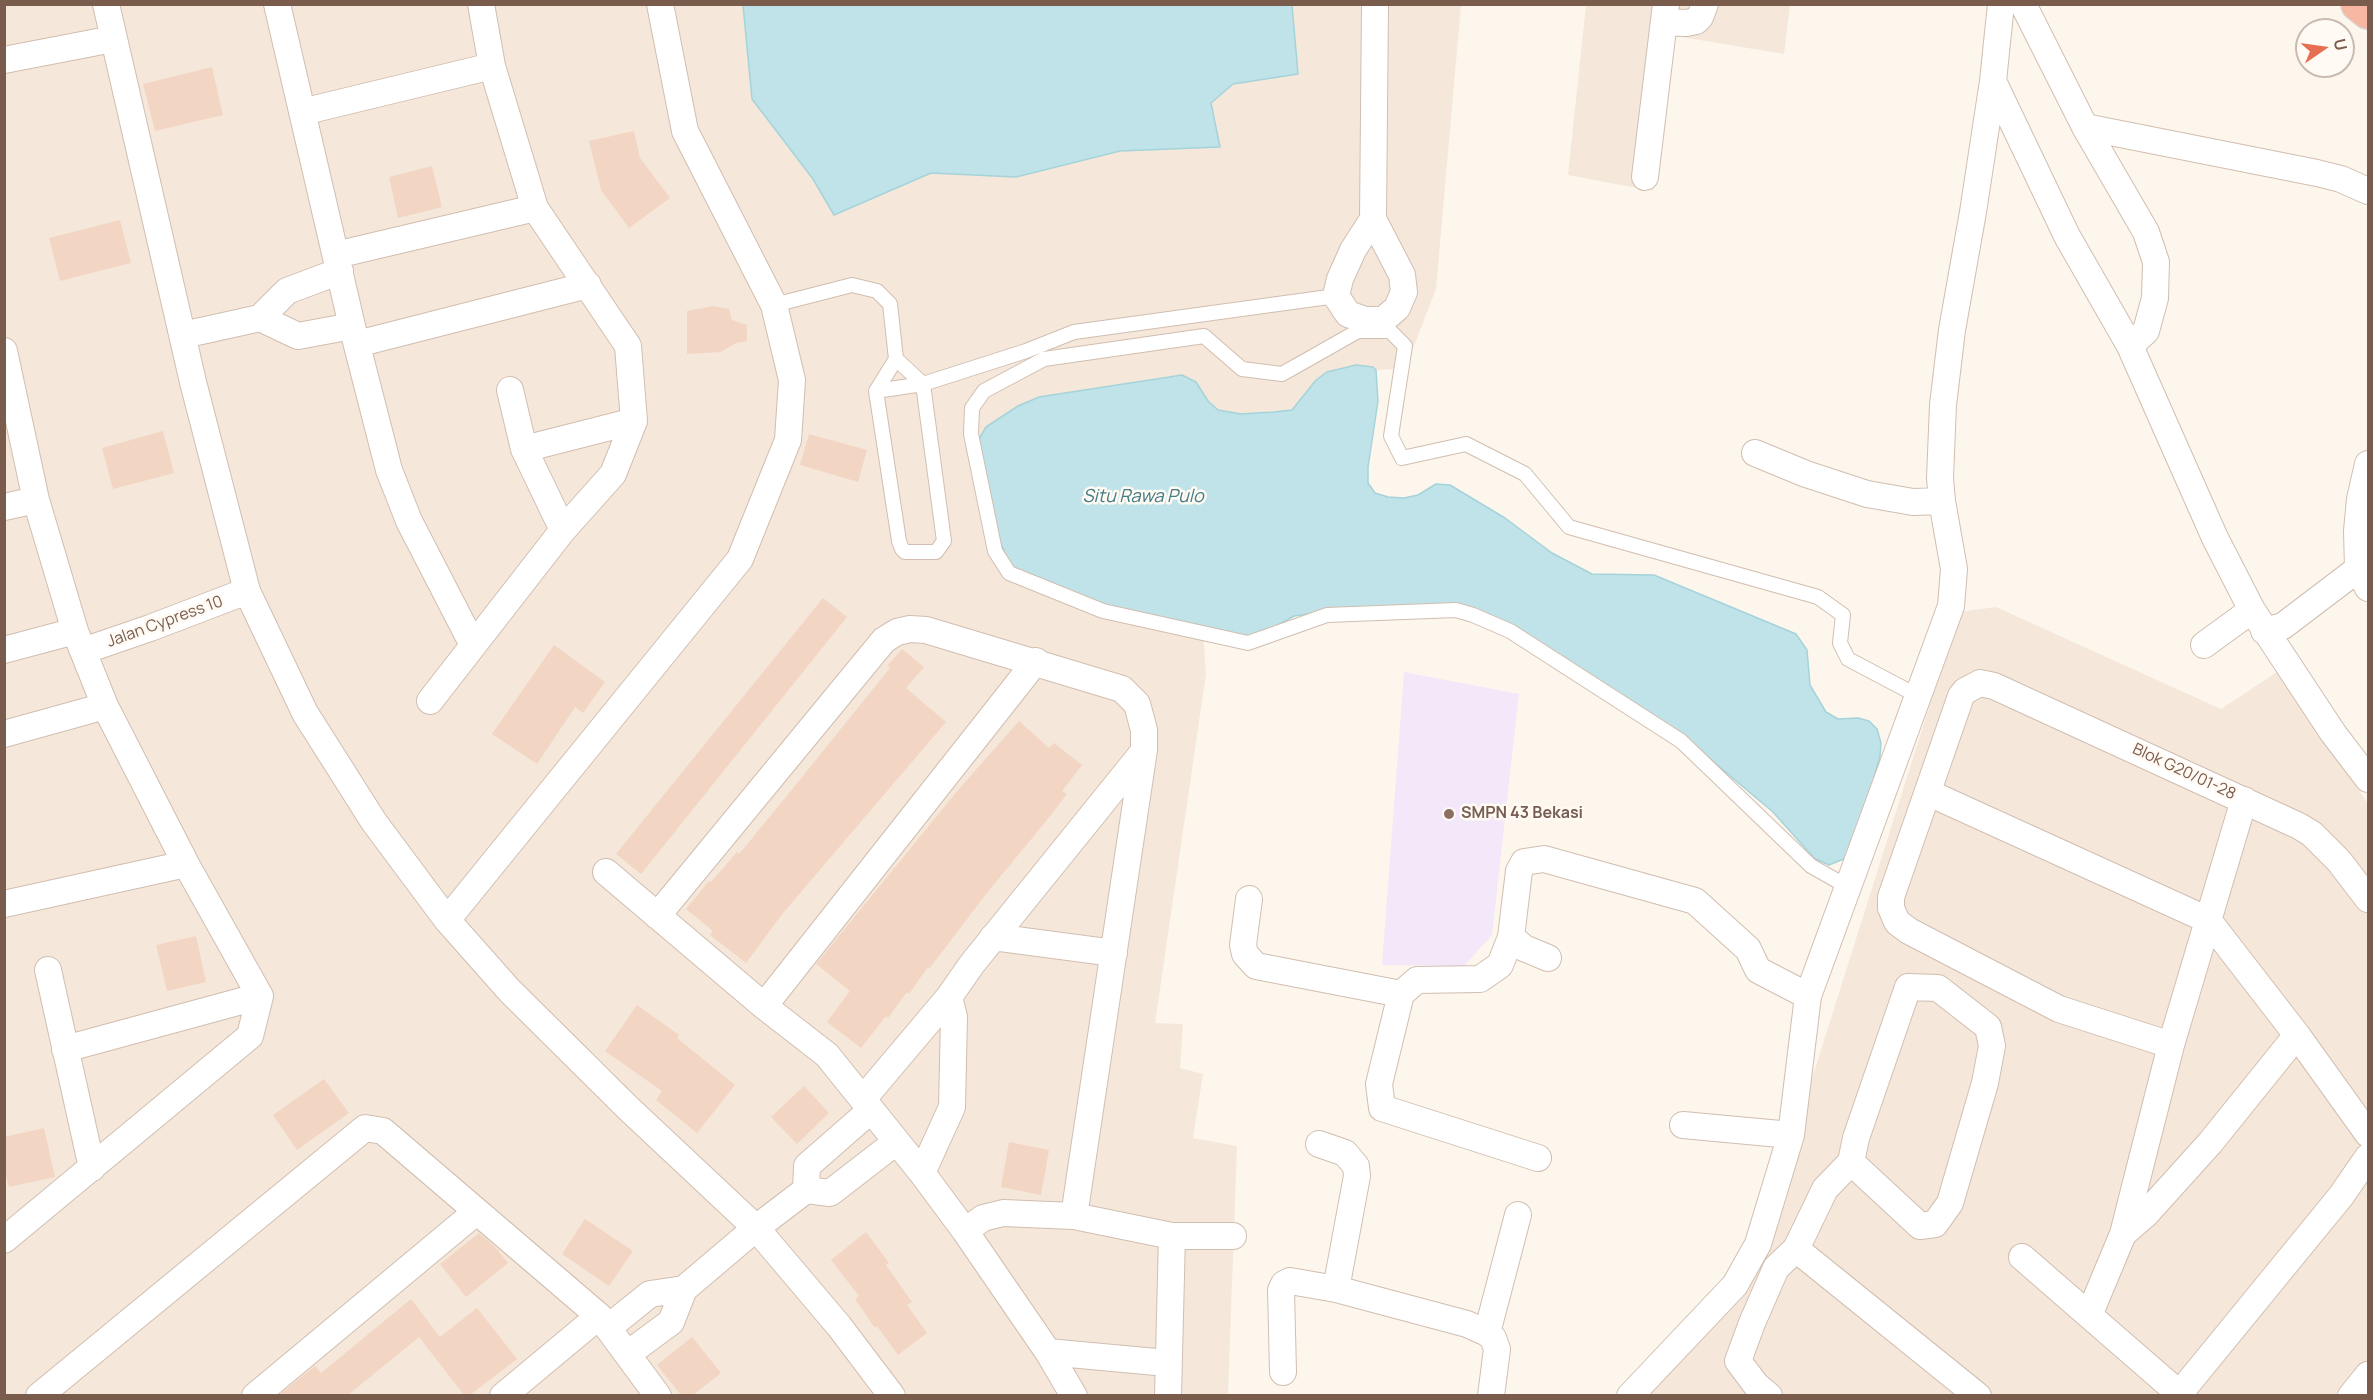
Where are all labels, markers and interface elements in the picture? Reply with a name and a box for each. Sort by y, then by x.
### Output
north arrow [2295,18,2355,78]
text: U [2329,36,2353,52]
water label: Situ Rawa Pulo [1082,486,1204,508]
street label: Jalan Cypress 10 [104,592,226,652]
street label: Blok G20/01-28 [2129,740,2239,804]
place label: SMPN 43 Bekasi [1461,804,1583,824]
marker: SMPN 43 Bekasi [1442,807,1456,821]

